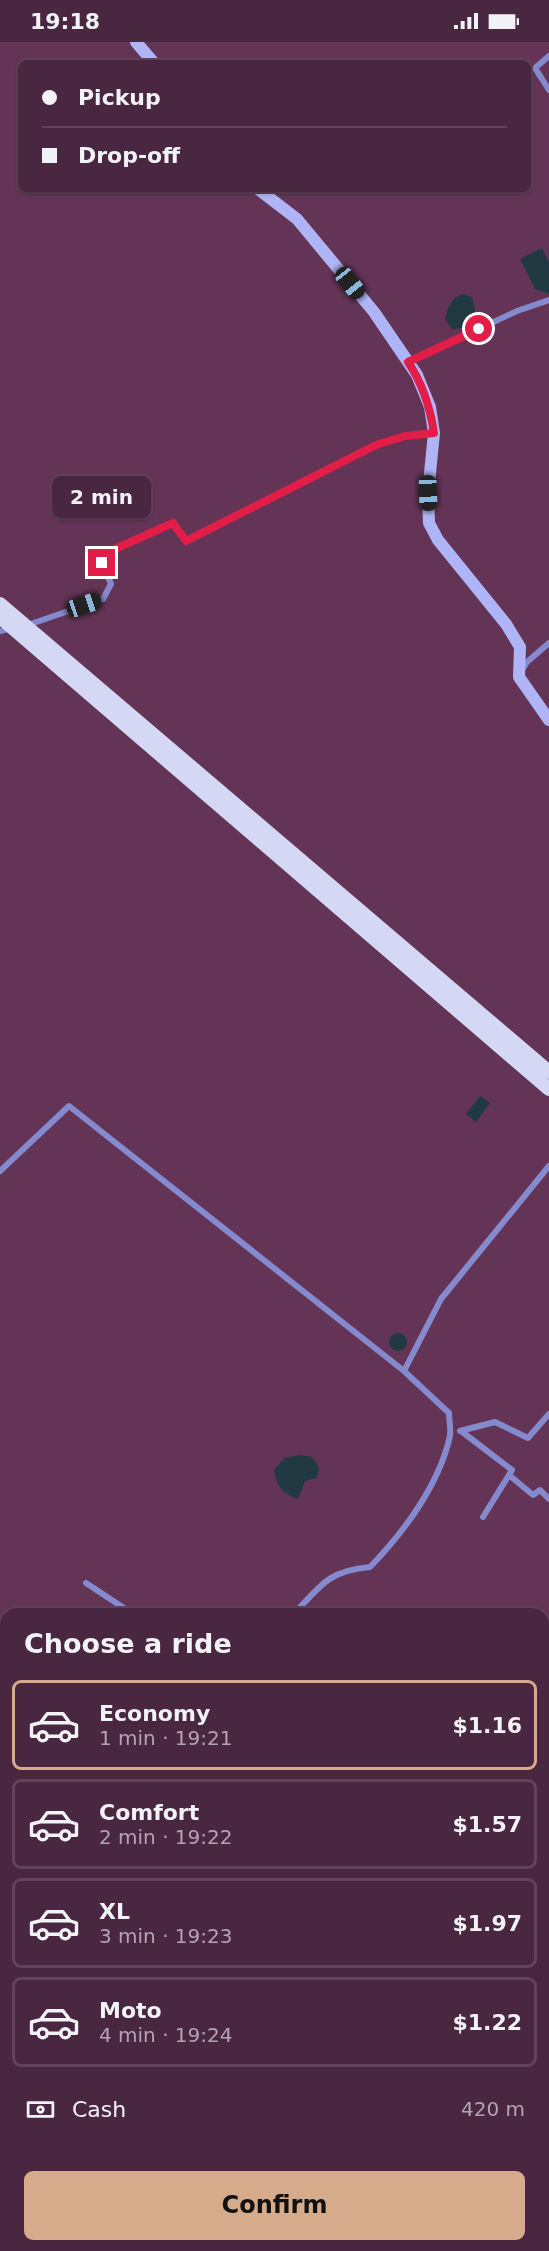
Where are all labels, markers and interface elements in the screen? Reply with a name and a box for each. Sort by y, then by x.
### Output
text: 19:18 [30,9,100,34]
text: Pickup [78,85,161,110]
text: Drop-off [78,143,180,168]
car [332,263,368,303]
route start [465,315,492,342]
car [418,475,438,511]
callout: 2 min [52,476,152,518]
text: 2 min [70,485,133,509]
route end [88,549,115,576]
car [64,591,104,619]
text: Choose a ride [24,1628,232,1659]
icon: car [27,1698,81,1752]
text: Economy [99,1701,210,1726]
text: $1.16 [452,1713,522,1738]
text: 1 min · 19:21 [99,1726,233,1750]
icon: car [27,1797,81,1851]
text: Comfort [99,1800,199,1825]
text: $1.57 [452,1812,522,1837]
text: 2 min · 19:22 [99,1825,233,1849]
icon: car [27,1896,81,1950]
text: XL [99,1899,130,1924]
text: $1.97 [452,1911,522,1936]
text: 3 min · 19:23 [99,1924,233,1948]
icon: car [27,1995,81,2049]
text: Moto [99,1998,162,2023]
text: $1.22 [452,2010,522,2035]
text: 4 min · 19:24 [99,2023,233,2047]
icon: cash [24,2093,57,2126]
text: Cash [72,2097,126,2122]
text: 420 m [461,2097,525,2121]
button: Confirm [24,2171,525,2240]

